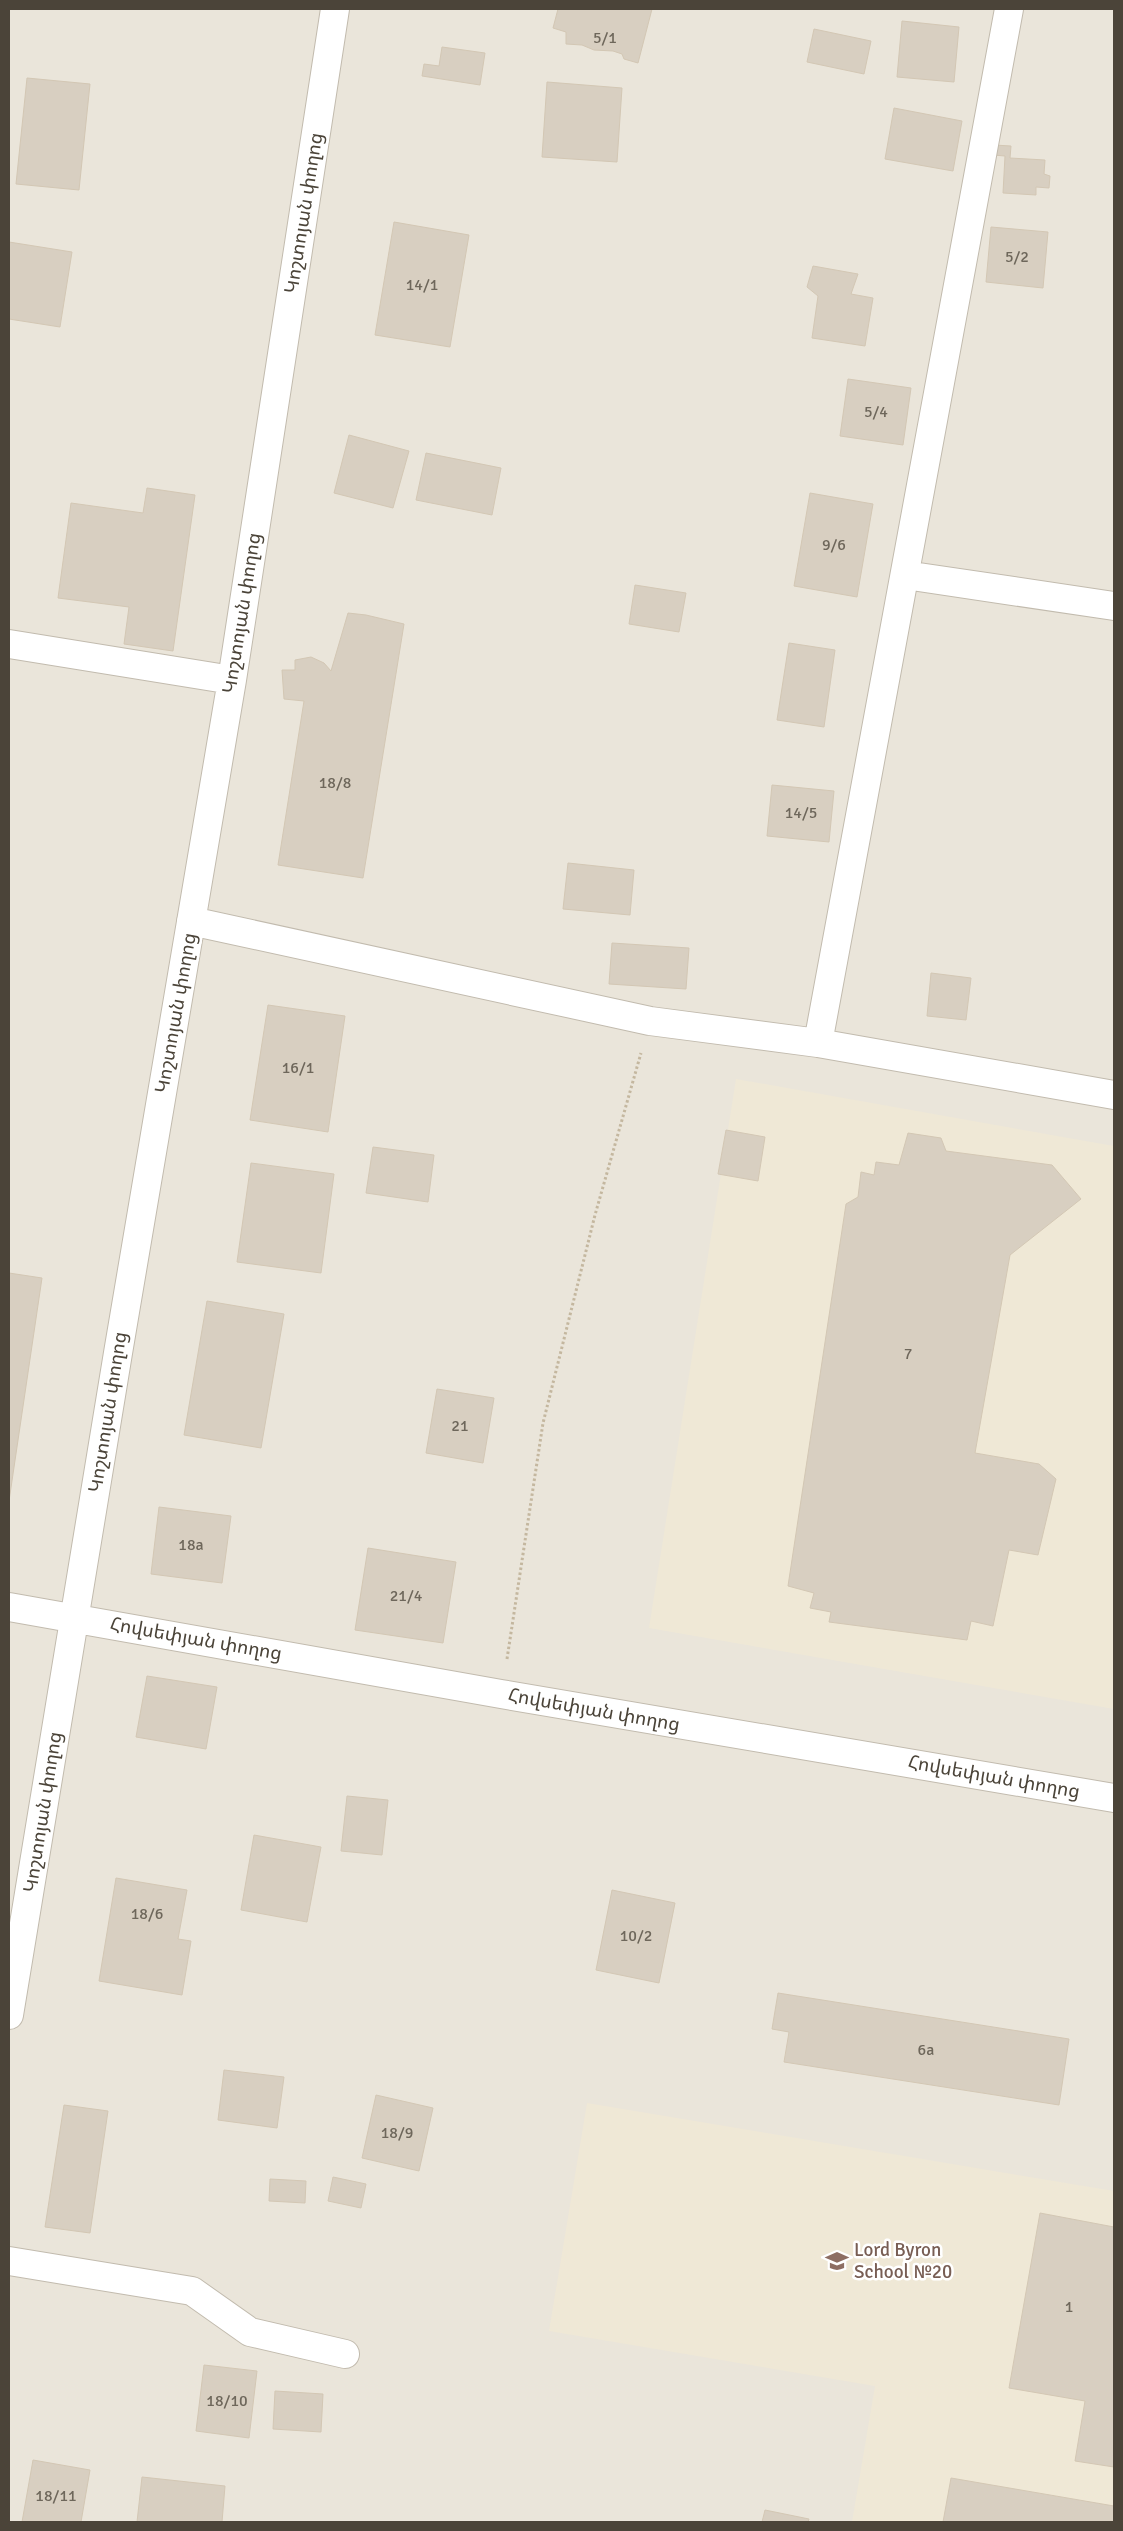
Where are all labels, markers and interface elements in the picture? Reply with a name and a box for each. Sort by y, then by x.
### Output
house number: 5/1 [593,28,617,48]
street label: Կոշտոյան փողոց [279,131,329,295]
house number: 5/2 [1005,247,1029,267]
house number: 14/1 [406,275,438,295]
house number: 5/4 [864,402,888,422]
street label: Կոշտոյան փողոց [217,531,267,695]
house number: 9/6 [822,535,846,555]
house number: 18/8 [319,773,351,793]
house number: 14/5 [785,803,817,823]
street label: Կոշտոյան փողոց [150,931,202,1095]
house number: 16/1 [282,1058,314,1078]
street label: Կոշտոյան փողոց [83,1330,133,1494]
house number: 7 [904,1344,912,1364]
house number: 21 [451,1416,469,1436]
house number: 18a [178,1535,204,1555]
house number: 21/4 [390,1586,423,1606]
street label: Հովսեփյան փողոց [108,1612,284,1666]
street label: Հովսեփյան փողոց [506,1683,682,1737]
street label: Կոշտոյան փողոց [18,1730,68,1894]
street label: Հովսեփյան փողոց [906,1750,1082,1804]
house number: 18/6 [131,1904,163,1924]
house number: 10/2 [620,1926,652,1946]
house number: 6a [918,2040,934,2060]
house number: 18/9 [381,2123,413,2143]
place label: Lord Byron School №20 [854,2238,952,2284]
school or university icon: Lord Byron School №20 [824,2248,850,2274]
house number: 1 [1065,2297,1073,2317]
house number: 18/10 [206,2391,248,2411]
house number: 18/11 [35,2486,77,2506]

